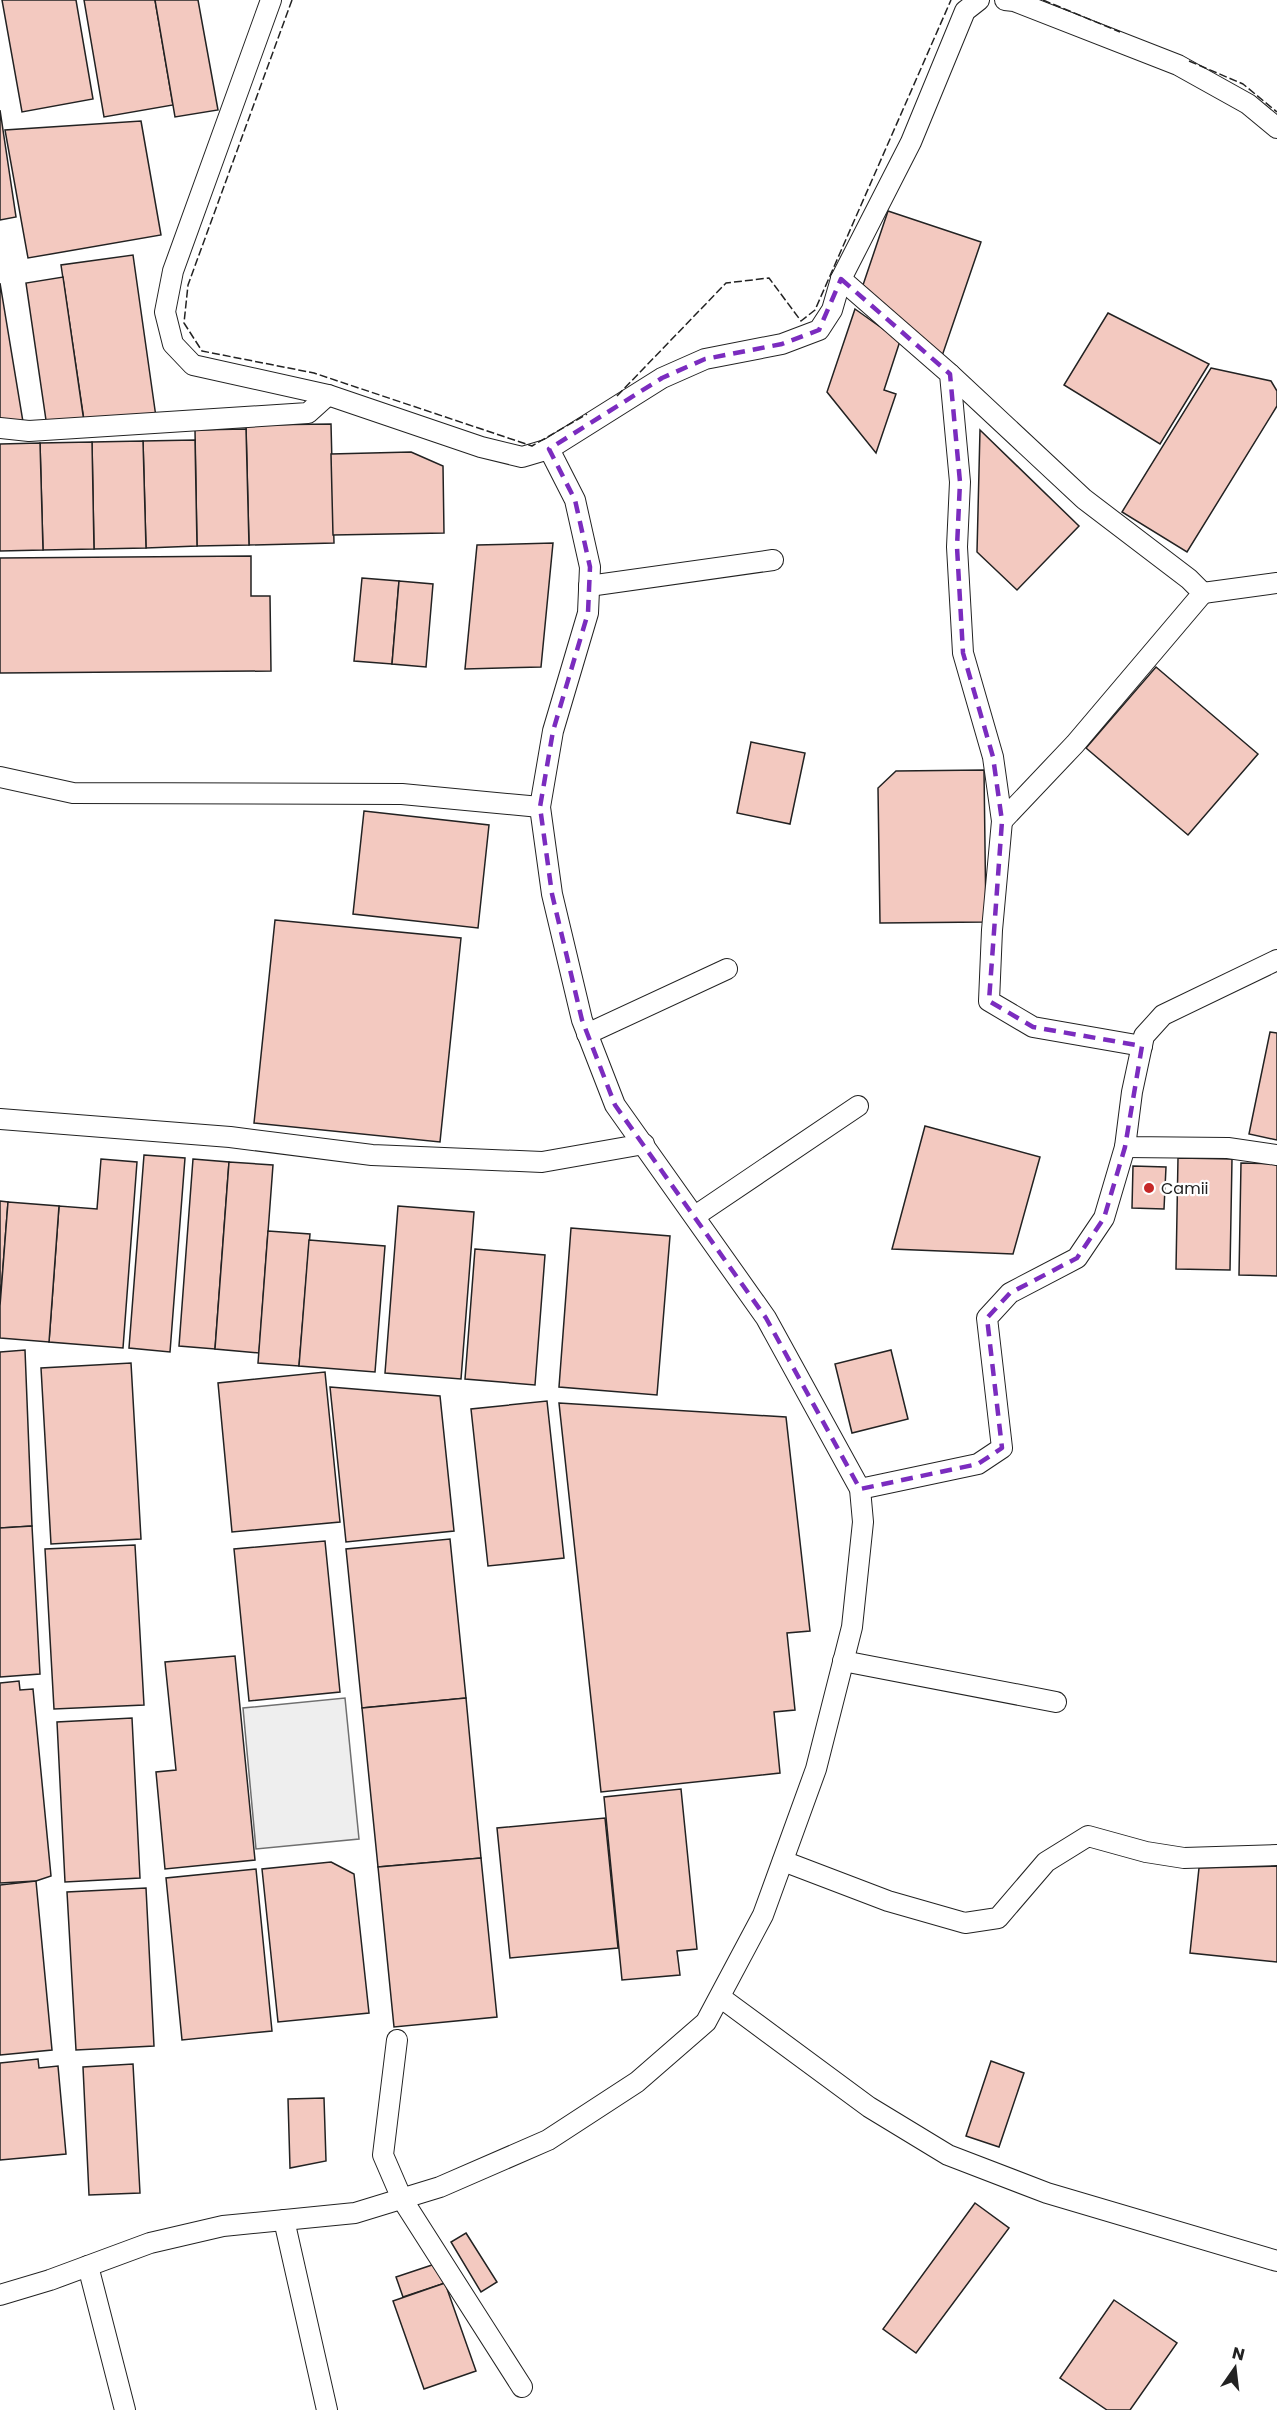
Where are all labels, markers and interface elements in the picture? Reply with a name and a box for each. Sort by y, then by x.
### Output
place label: Camii [1161,1177,1209,1200]
marker: Camii [1142,1181,1156,1195]
north arrow [1205,2338,1265,2398]
text: N [1230,2341,1247,2367]

